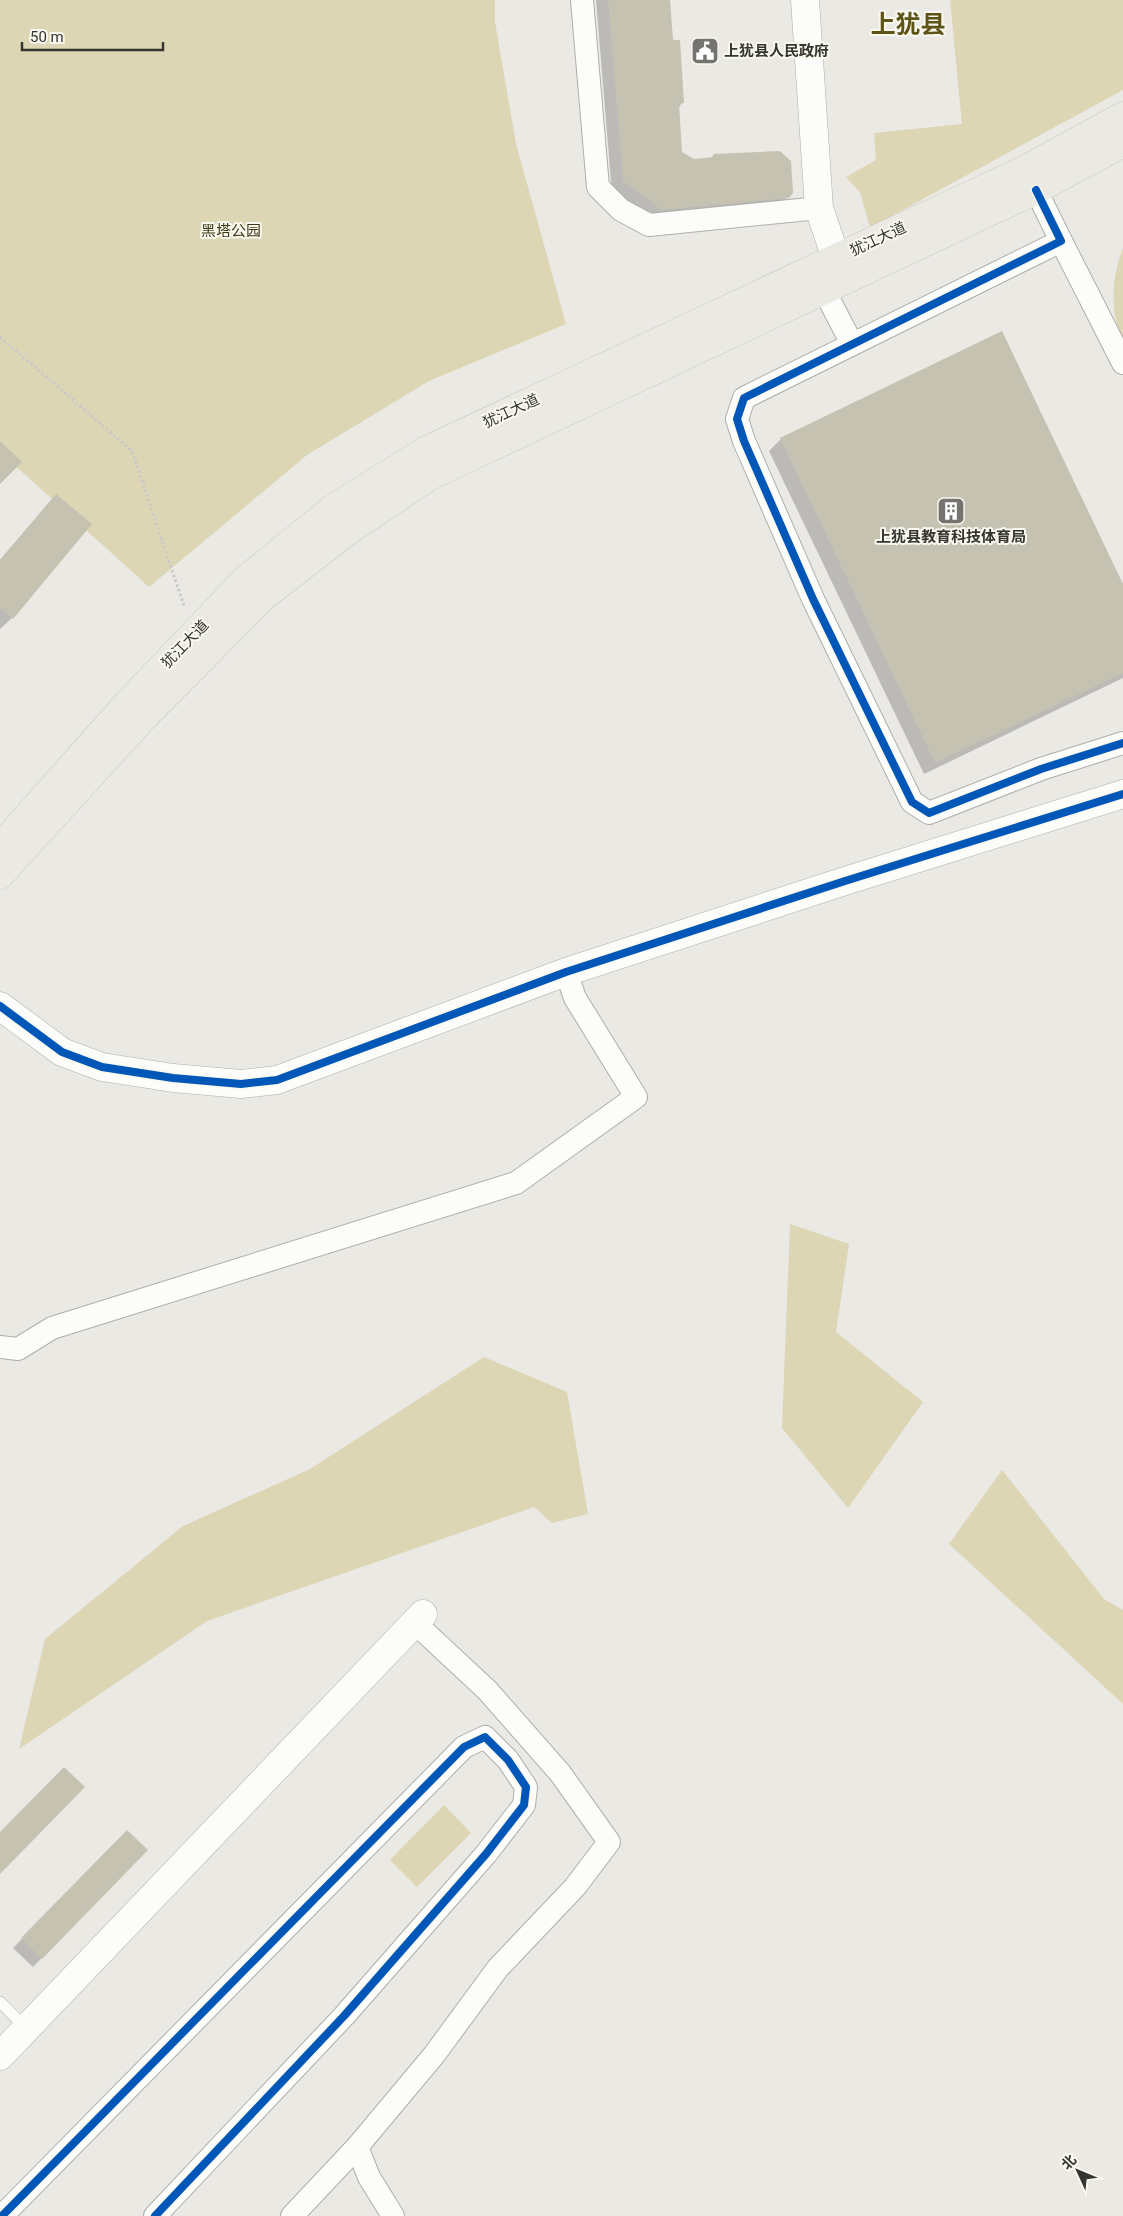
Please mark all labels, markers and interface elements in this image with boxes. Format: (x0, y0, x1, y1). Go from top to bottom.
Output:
district label: 上犹县 (870, 10, 946, 39)
scale bar (22, 20, 164, 52)
text: 50 m (30, 28, 64, 46)
public building icon: 上犹县人民政府 (690, 36, 720, 66)
place label: 上犹县人民政府 (724, 42, 829, 60)
street label: 犹江大道 (847, 218, 909, 260)
park label: 黑塔公园 (201, 222, 261, 240)
street label: 犹江大道 (480, 390, 542, 432)
building icon: 上犹县教育科技体育局 (936, 496, 966, 526)
place label: 上犹县教育科技体育局 (876, 528, 1026, 546)
street label: 犹江大道 (158, 616, 212, 672)
north arrow (1053, 2146, 1103, 2196)
text: 北 (1058, 2151, 1079, 2173)

